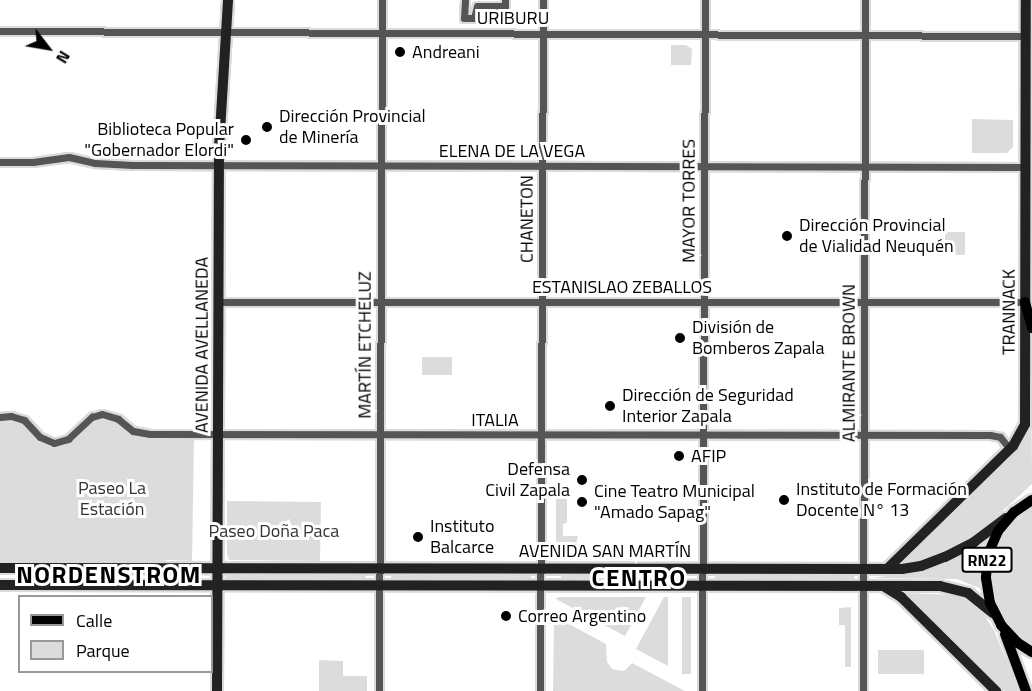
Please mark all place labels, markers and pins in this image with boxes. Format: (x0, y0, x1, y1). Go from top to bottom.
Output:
place label: Andreani (412, 41, 480, 63)
marker: Andreani (393, 45, 407, 59)
place label: Dirección Provincial de Minería (279, 106, 426, 148)
place label: Biblioteca Popular "Gobernador Elordi" (84, 119, 234, 162)
marker: Dirección Provincial de Minería (260, 120, 274, 134)
marker: Biblioteca Popular "Gobernador Elordi" (239, 133, 253, 147)
place label: Dirección Provincial de Vialidad Neuquén (799, 215, 954, 258)
marker: Dirección Provincial de Vialidad Neuquén (780, 229, 794, 243)
place label: División de Bomberos Zapala (692, 317, 824, 360)
marker: División de Bomberos Zapala (673, 331, 687, 345)
place label: Dirección de Seguridad Interior Zapala (622, 385, 794, 428)
marker: Dirección de Seguridad Interior Zapala (603, 399, 617, 413)
place label: AFIP (691, 445, 726, 467)
marker: AFIP (672, 449, 686, 463)
place label: Defensa Civil Zapala (485, 459, 570, 502)
marker: Defensa Civil Zapala (575, 473, 589, 487)
place label: Instituto de Formación Docente N° 13 (796, 479, 967, 522)
place label: Cine Teatro Municipal "Amado Sapag" (594, 481, 755, 524)
marker: Instituto de Formación Docente N° 13 (777, 493, 791, 507)
marker: Cine Teatro Municipal "Amado Sapag" (575, 495, 589, 509)
place label: Instituto Balcarce (430, 516, 494, 558)
marker: Instituto Balcarce (411, 530, 425, 544)
place label: Correo Argentino (518, 605, 646, 627)
marker: Correo Argentino (499, 609, 513, 623)

